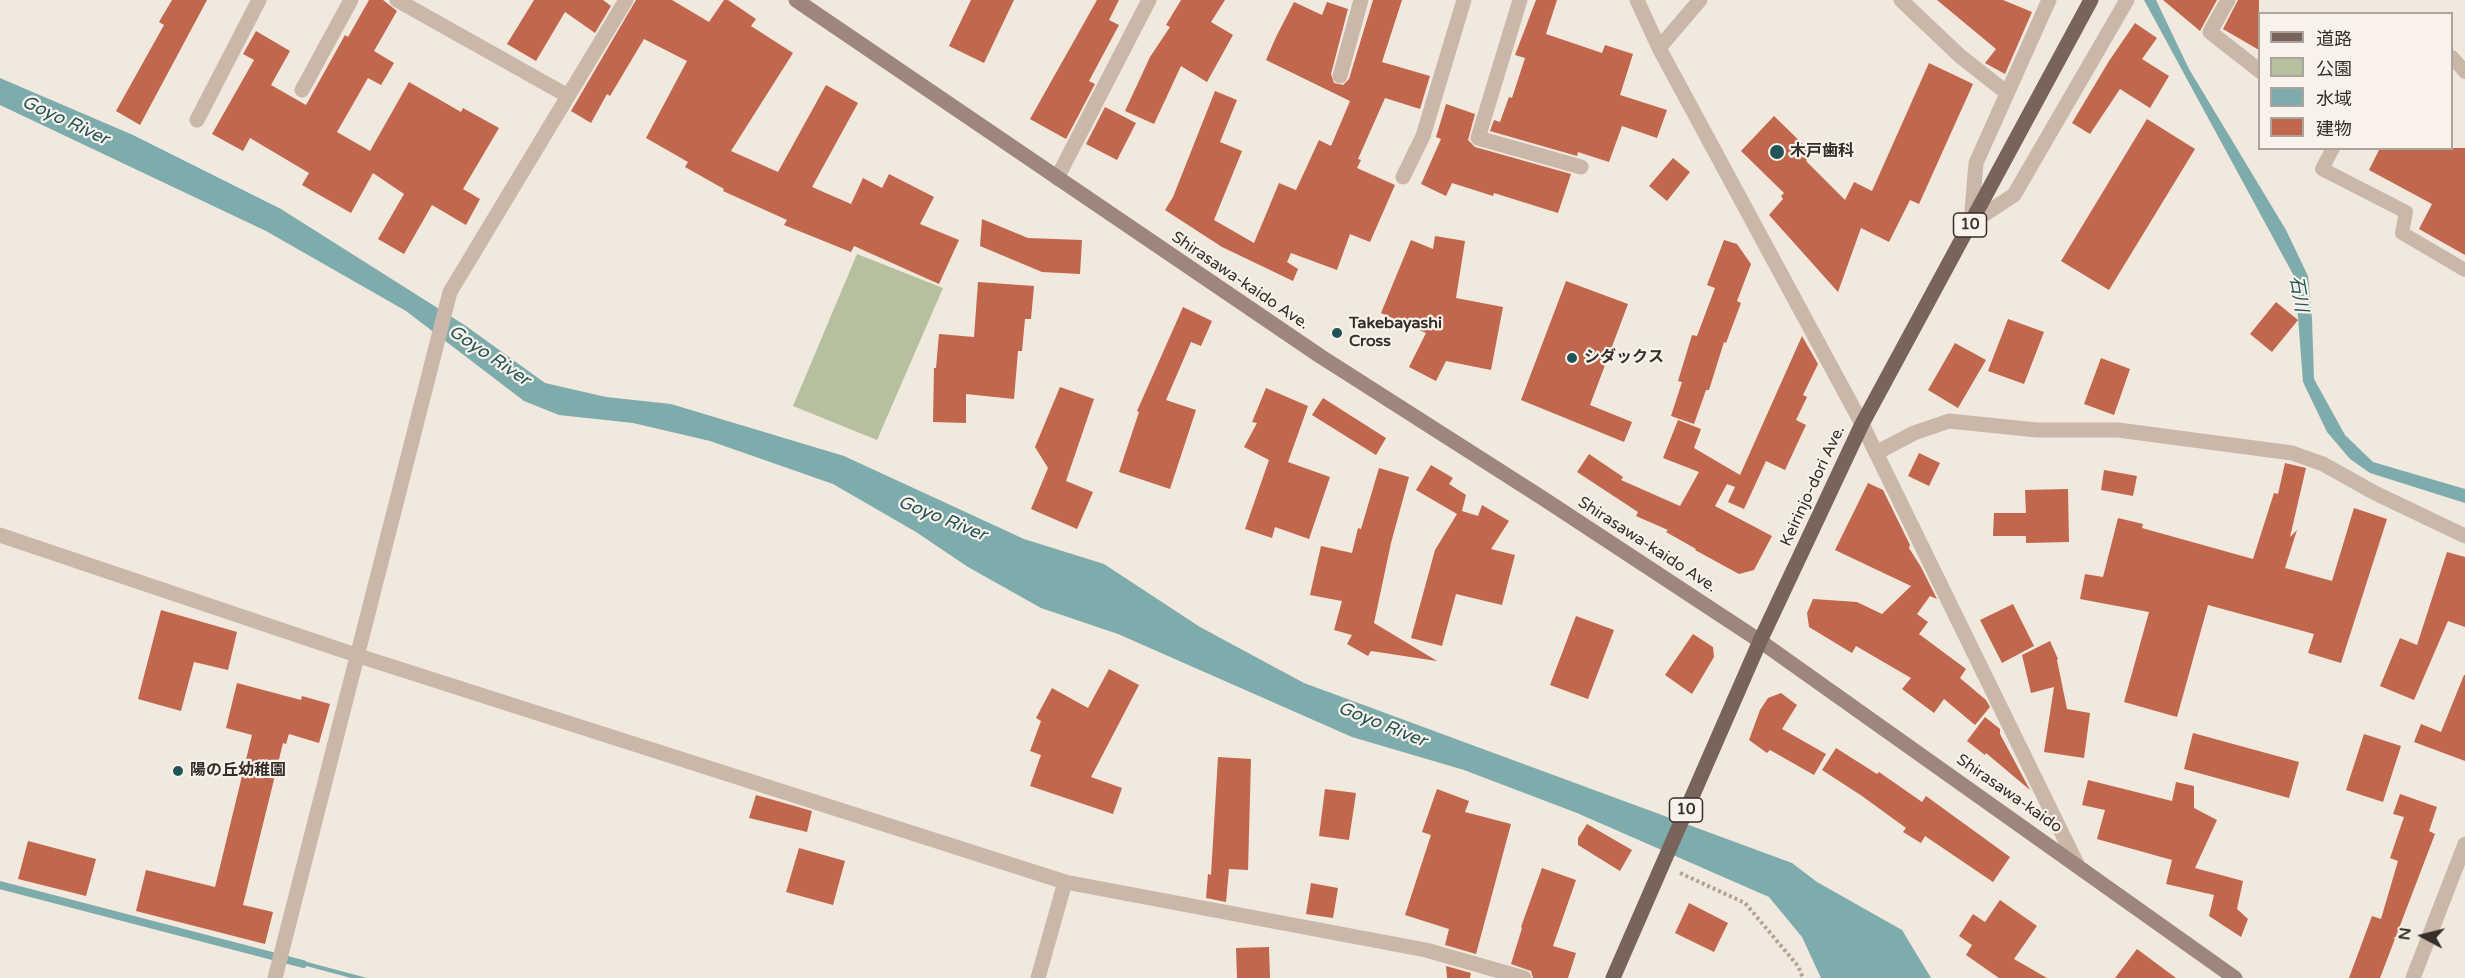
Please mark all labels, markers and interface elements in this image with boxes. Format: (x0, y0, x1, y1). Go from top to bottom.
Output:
legend (2258, 12, 2453, 150)
text: 道路 (2316, 28, 2352, 50)
text: 公園 (2316, 58, 2352, 80)
text: 水域 (2316, 88, 2352, 110)
water label: Goyo River (18, 91, 112, 151)
text: 建物 (2316, 118, 2352, 140)
place label: 木戸歯科 (1790, 142, 1854, 162)
marker: 木戸歯科 (1768, 143, 1786, 161)
road number: 10 (1954, 213, 1986, 237)
street label: Shirasawa-kaido Ave. (1168, 228, 1312, 334)
water label: 石川 (2284, 274, 2312, 314)
place label: Takebayashi Cross (1349, 314, 1442, 352)
water label: Goyo River (444, 321, 534, 391)
marker: Takebayashi Cross (1330, 326, 1344, 340)
place label: シダックス (1584, 348, 1664, 368)
marker: シダックス (1565, 351, 1579, 365)
street label: Keirinjo-dori Ave. (1777, 423, 1849, 549)
water label: Goyo River (895, 491, 989, 547)
street label: Shirasawa-kaido Ave. (1574, 493, 1720, 597)
water label: Goyo River (1335, 697, 1429, 753)
street label: Shirasawa-kaido (1952, 750, 2066, 838)
place label: 陽の丘幼稚園 (190, 761, 286, 781)
marker: 陽の丘幼稚園 (171, 764, 185, 778)
road number: 10 (1670, 798, 1702, 822)
north arrow (2393, 906, 2453, 966)
text: N (2394, 926, 2416, 941)

